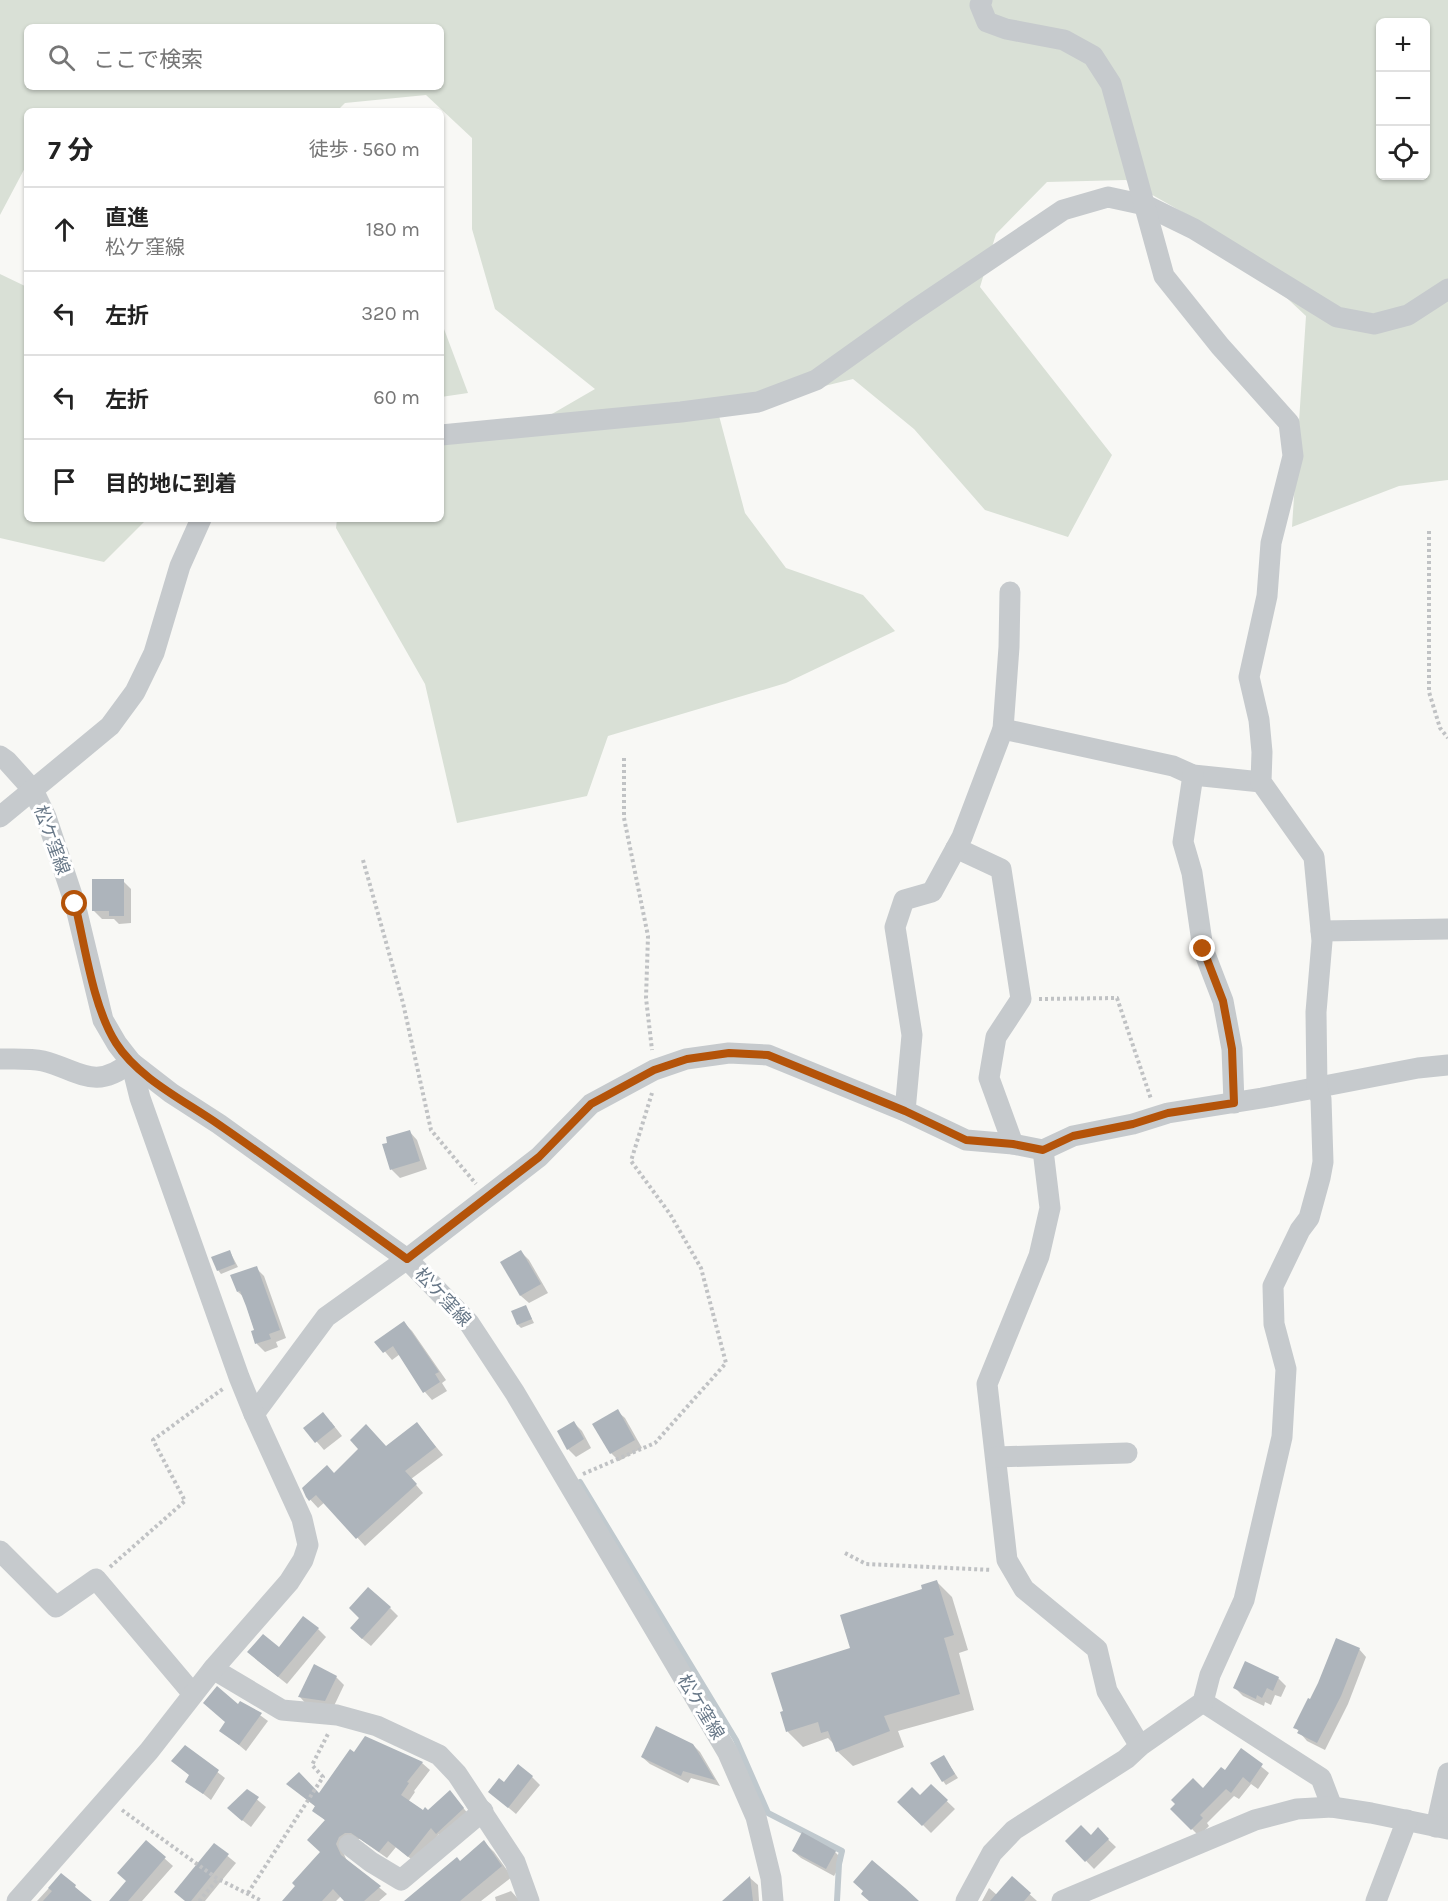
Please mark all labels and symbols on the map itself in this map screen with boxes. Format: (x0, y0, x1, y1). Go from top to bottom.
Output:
street label: 松ケ窪線 (29, 802, 75, 878)
route start (61, 890, 87, 916)
route end (1189, 935, 1215, 961)
street label: 松ケ窪線 (410, 1263, 476, 1331)
street label: 松ケ窪線 (673, 1670, 729, 1744)

